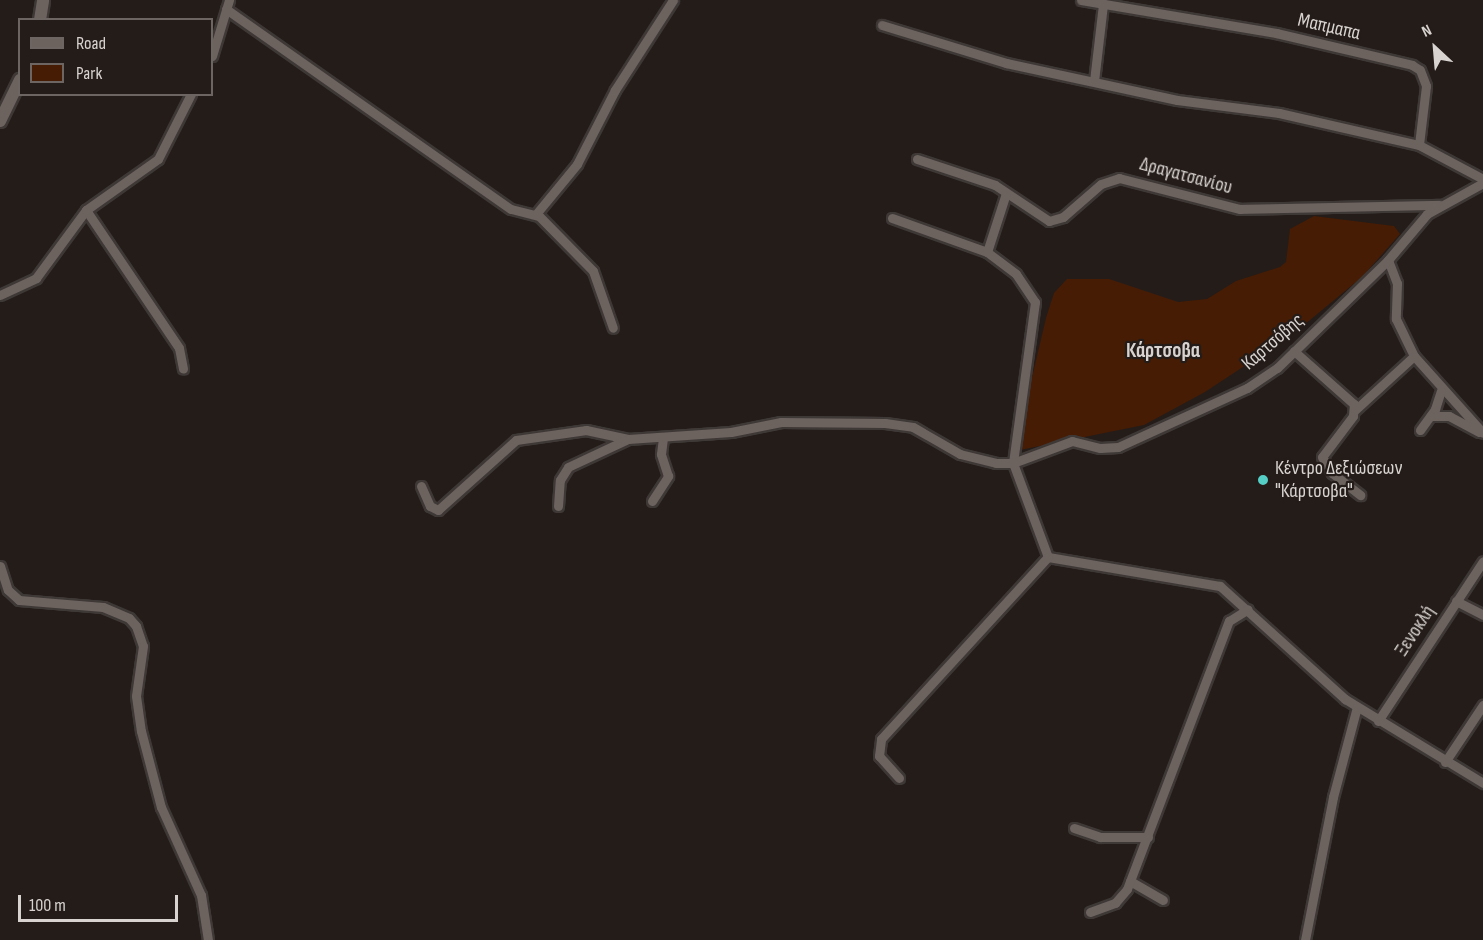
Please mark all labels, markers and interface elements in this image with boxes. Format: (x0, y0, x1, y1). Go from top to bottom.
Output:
street label: Μαπμαπα (1295, 8, 1363, 46)
legend (18, 18, 213, 96)
north arrow (1405, 18, 1465, 78)
text: N (1419, 21, 1435, 42)
text: Road (76, 33, 106, 54)
text: Park (76, 63, 102, 84)
street label: Δραγατσανίου (1137, 152, 1235, 200)
street label: Καρτσόβης (1237, 309, 1309, 375)
district label: Κάρτσοβα (1126, 338, 1200, 364)
place label: Κέντρο Δεξιώσεων "Κάρτσοβα" (1275, 456, 1402, 503)
marker: Κέντρο Δεξιώσεων "Κάρτσοβα" (1256, 473, 1270, 487)
street label: Ξενοκλή (1390, 601, 1440, 661)
scale bar (21, 883, 182, 921)
text: 100 m (29, 895, 66, 916)

